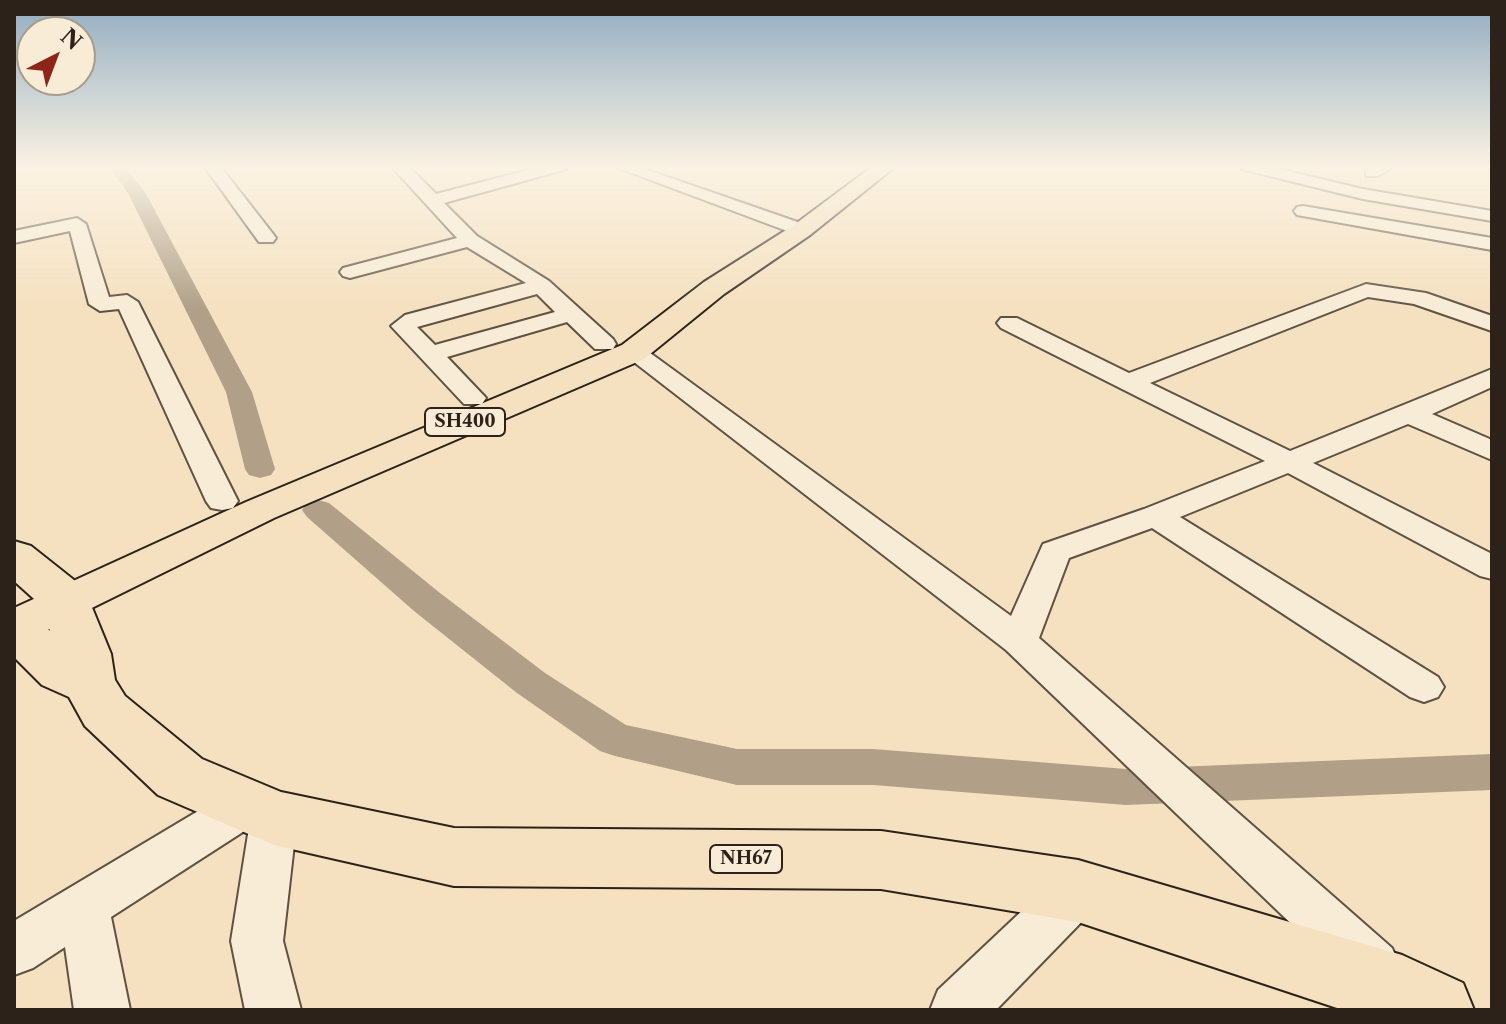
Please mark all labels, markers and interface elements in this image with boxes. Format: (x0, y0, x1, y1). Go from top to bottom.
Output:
north arrow (16, 16, 96, 96)
text: N (55, 23, 87, 56)
road number: SH400 (425, 408, 505, 436)
road number: NH67 (710, 845, 782, 873)

